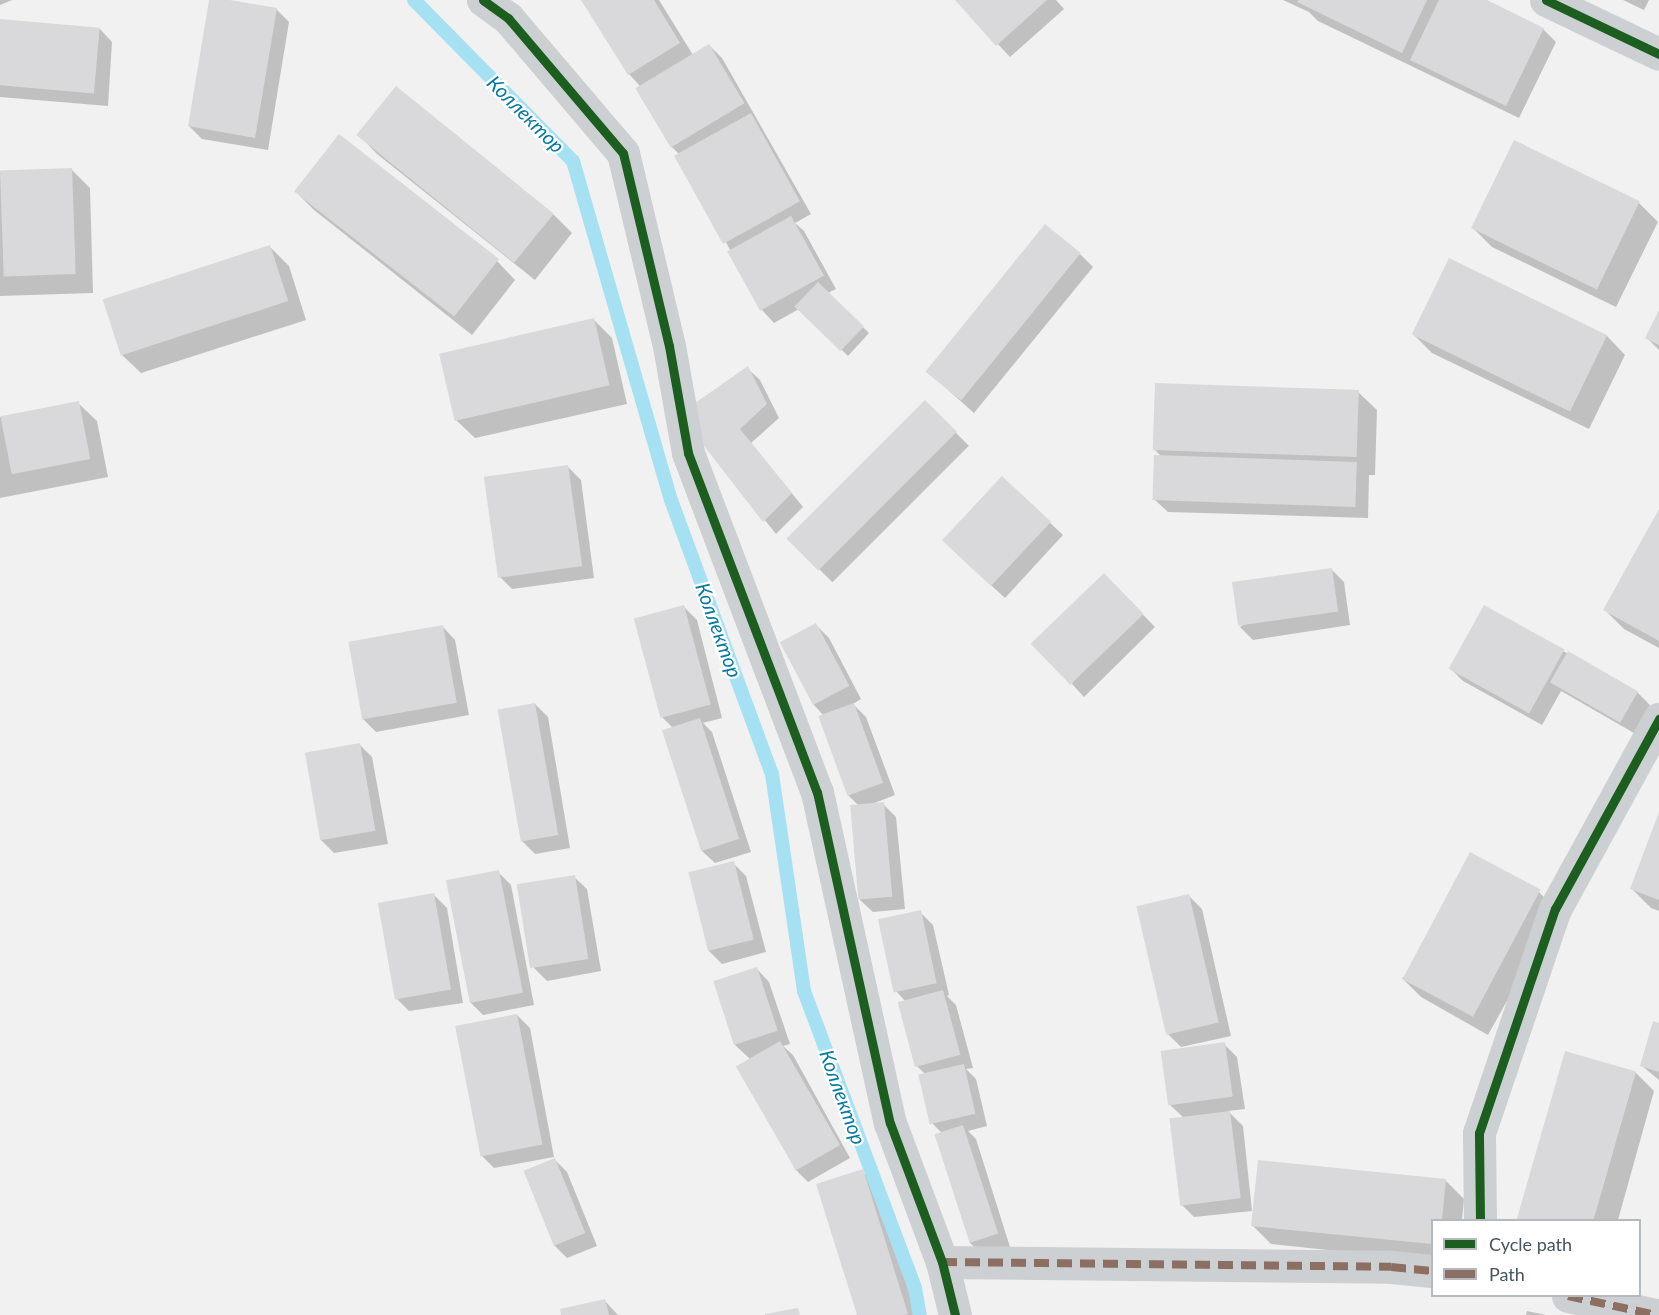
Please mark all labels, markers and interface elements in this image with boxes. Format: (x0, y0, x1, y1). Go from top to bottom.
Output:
water label: Коллектор (482, 70, 570, 158)
water label: Коллектор (691, 579, 747, 681)
water label: Коллектор (815, 1046, 871, 1148)
legend (1431, 1219, 1641, 1297)
text: Cycle path (1489, 1233, 1572, 1255)
text: Path (1489, 1263, 1525, 1285)

